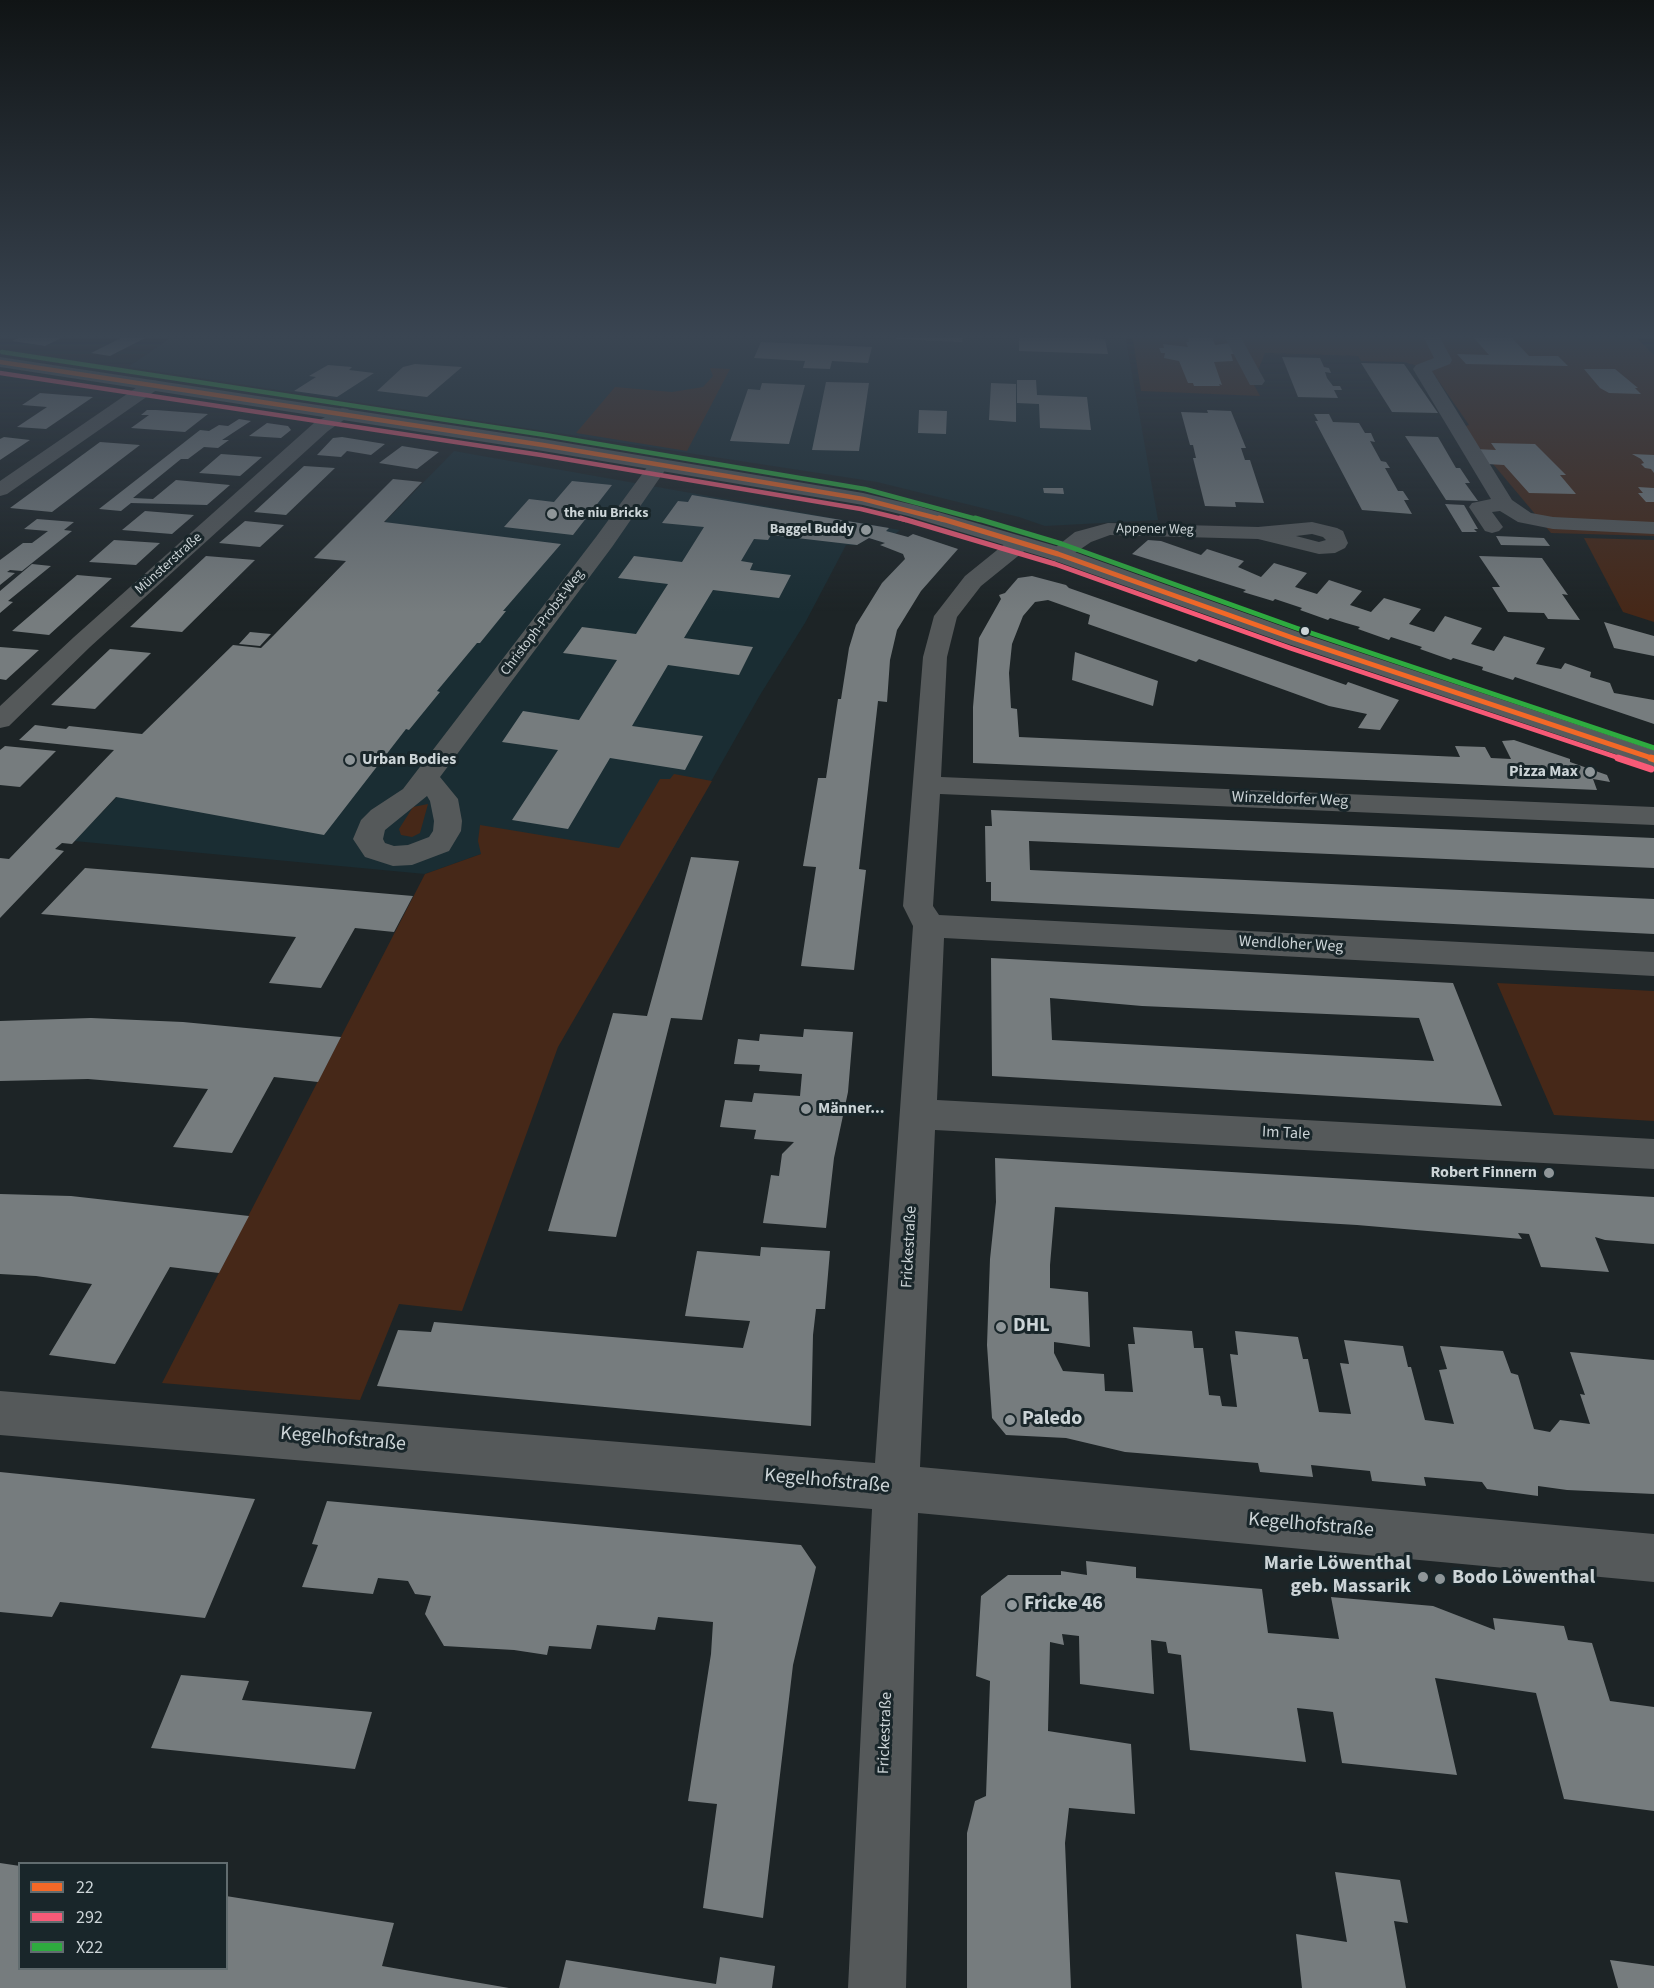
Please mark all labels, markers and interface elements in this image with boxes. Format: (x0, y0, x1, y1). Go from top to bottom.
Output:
place label: the niu Bricks (564, 506, 648, 522)
marker: the niu Bricks (545, 507, 559, 521)
street label: Appener Weg (1116, 521, 1194, 539)
place label: Baggel Buddy (770, 522, 854, 538)
marker: Baggel Buddy (859, 523, 873, 537)
street label: Münsterstraße (132, 530, 206, 598)
street label: Christoph-Probst-Weg (498, 567, 588, 679)
unlabelled marker (1299, 625, 1311, 637)
place label: Urban Bodies (362, 750, 456, 770)
marker: Urban Bodies (343, 753, 357, 767)
place label: Pizza Max (1509, 762, 1578, 782)
marker: Pizza Max (1583, 765, 1597, 779)
street label: Winzeldorfer Weg (1231, 788, 1349, 812)
street label: Wendloher Weg (1238, 933, 1344, 957)
place label: Männer... (818, 1099, 885, 1119)
marker: Männer... (799, 1102, 813, 1116)
street label: Im Tale (1261, 1123, 1311, 1145)
place label: Robert Finnern (1430, 1163, 1537, 1183)
marker: Robert Finnern (1542, 1166, 1556, 1180)
street label: Frickestraße (898, 1205, 922, 1289)
place label: DHL (1013, 1315, 1050, 1339)
marker: DHL (994, 1320, 1008, 1334)
place label: Paledo (1022, 1408, 1082, 1432)
marker: Paledo (1003, 1413, 1017, 1427)
street label: Kegelhofstraße (279, 1423, 407, 1457)
street label: Kegelhofstraße (763, 1465, 891, 1499)
street label: Kegelhofstraße (1247, 1509, 1375, 1543)
place label: Marie Löwenthal geb. Massarik (1264, 1553, 1411, 1600)
place label: Bodo Löwenthal (1452, 1567, 1595, 1591)
marker: Marie Löwenthal geb. Massarik (1416, 1570, 1430, 1584)
marker: Bodo Löwenthal (1433, 1572, 1447, 1586)
place label: Fricke 46 (1024, 1593, 1103, 1617)
marker: Fricke 46 (1005, 1598, 1019, 1612)
street label: Frickestraße (875, 1692, 897, 1774)
legend (18, 1862, 228, 1970)
text: 22 (76, 1875, 94, 1900)
text: 292 (76, 1905, 103, 1930)
text: X22 (76, 1935, 103, 1960)

